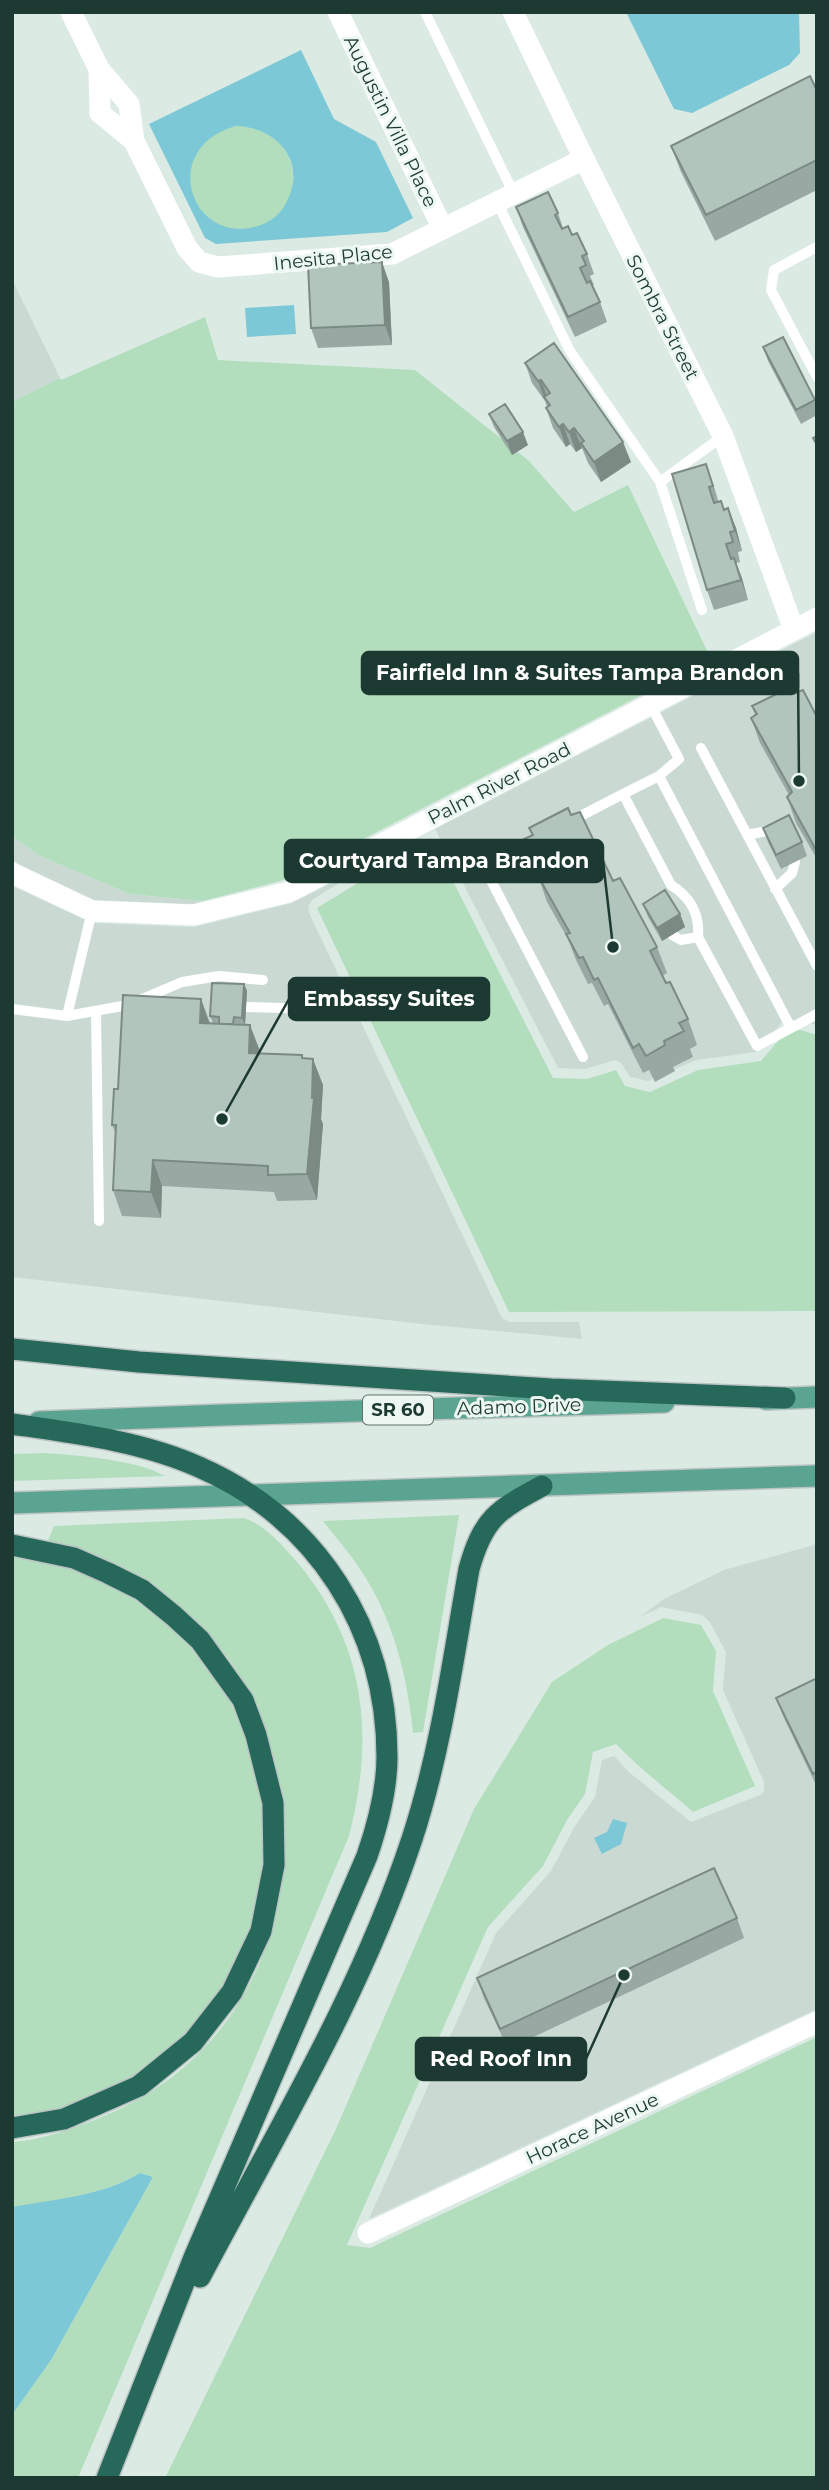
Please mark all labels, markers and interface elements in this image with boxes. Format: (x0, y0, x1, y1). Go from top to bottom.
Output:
street label: Augustin Villa Place (339, 32, 442, 211)
street label: Inesita Place (272, 240, 394, 275)
street label: Sombra Street (621, 251, 704, 384)
callout: Fairfield Inn & Suites Tampa Brandon (362, 652, 798, 694)
text: Fairfield Inn & Suites Tampa Brandon (376, 660, 784, 685)
street label: Palm River Road (424, 737, 575, 829)
callout: Courtyard Tampa Brandon (285, 840, 603, 882)
text: Courtyard Tampa Brandon (299, 848, 589, 873)
callout: Embassy Suites (289, 978, 489, 1020)
text: Embassy Suites (303, 986, 475, 1011)
street label: Adamo Drive (456, 1393, 582, 1420)
road number: SR 60 (363, 1395, 433, 1424)
callout: Red Roof Inn (416, 2038, 586, 2080)
text: Red Roof Inn (430, 2046, 572, 2071)
street label: Horace Avenue (522, 2088, 662, 2169)

